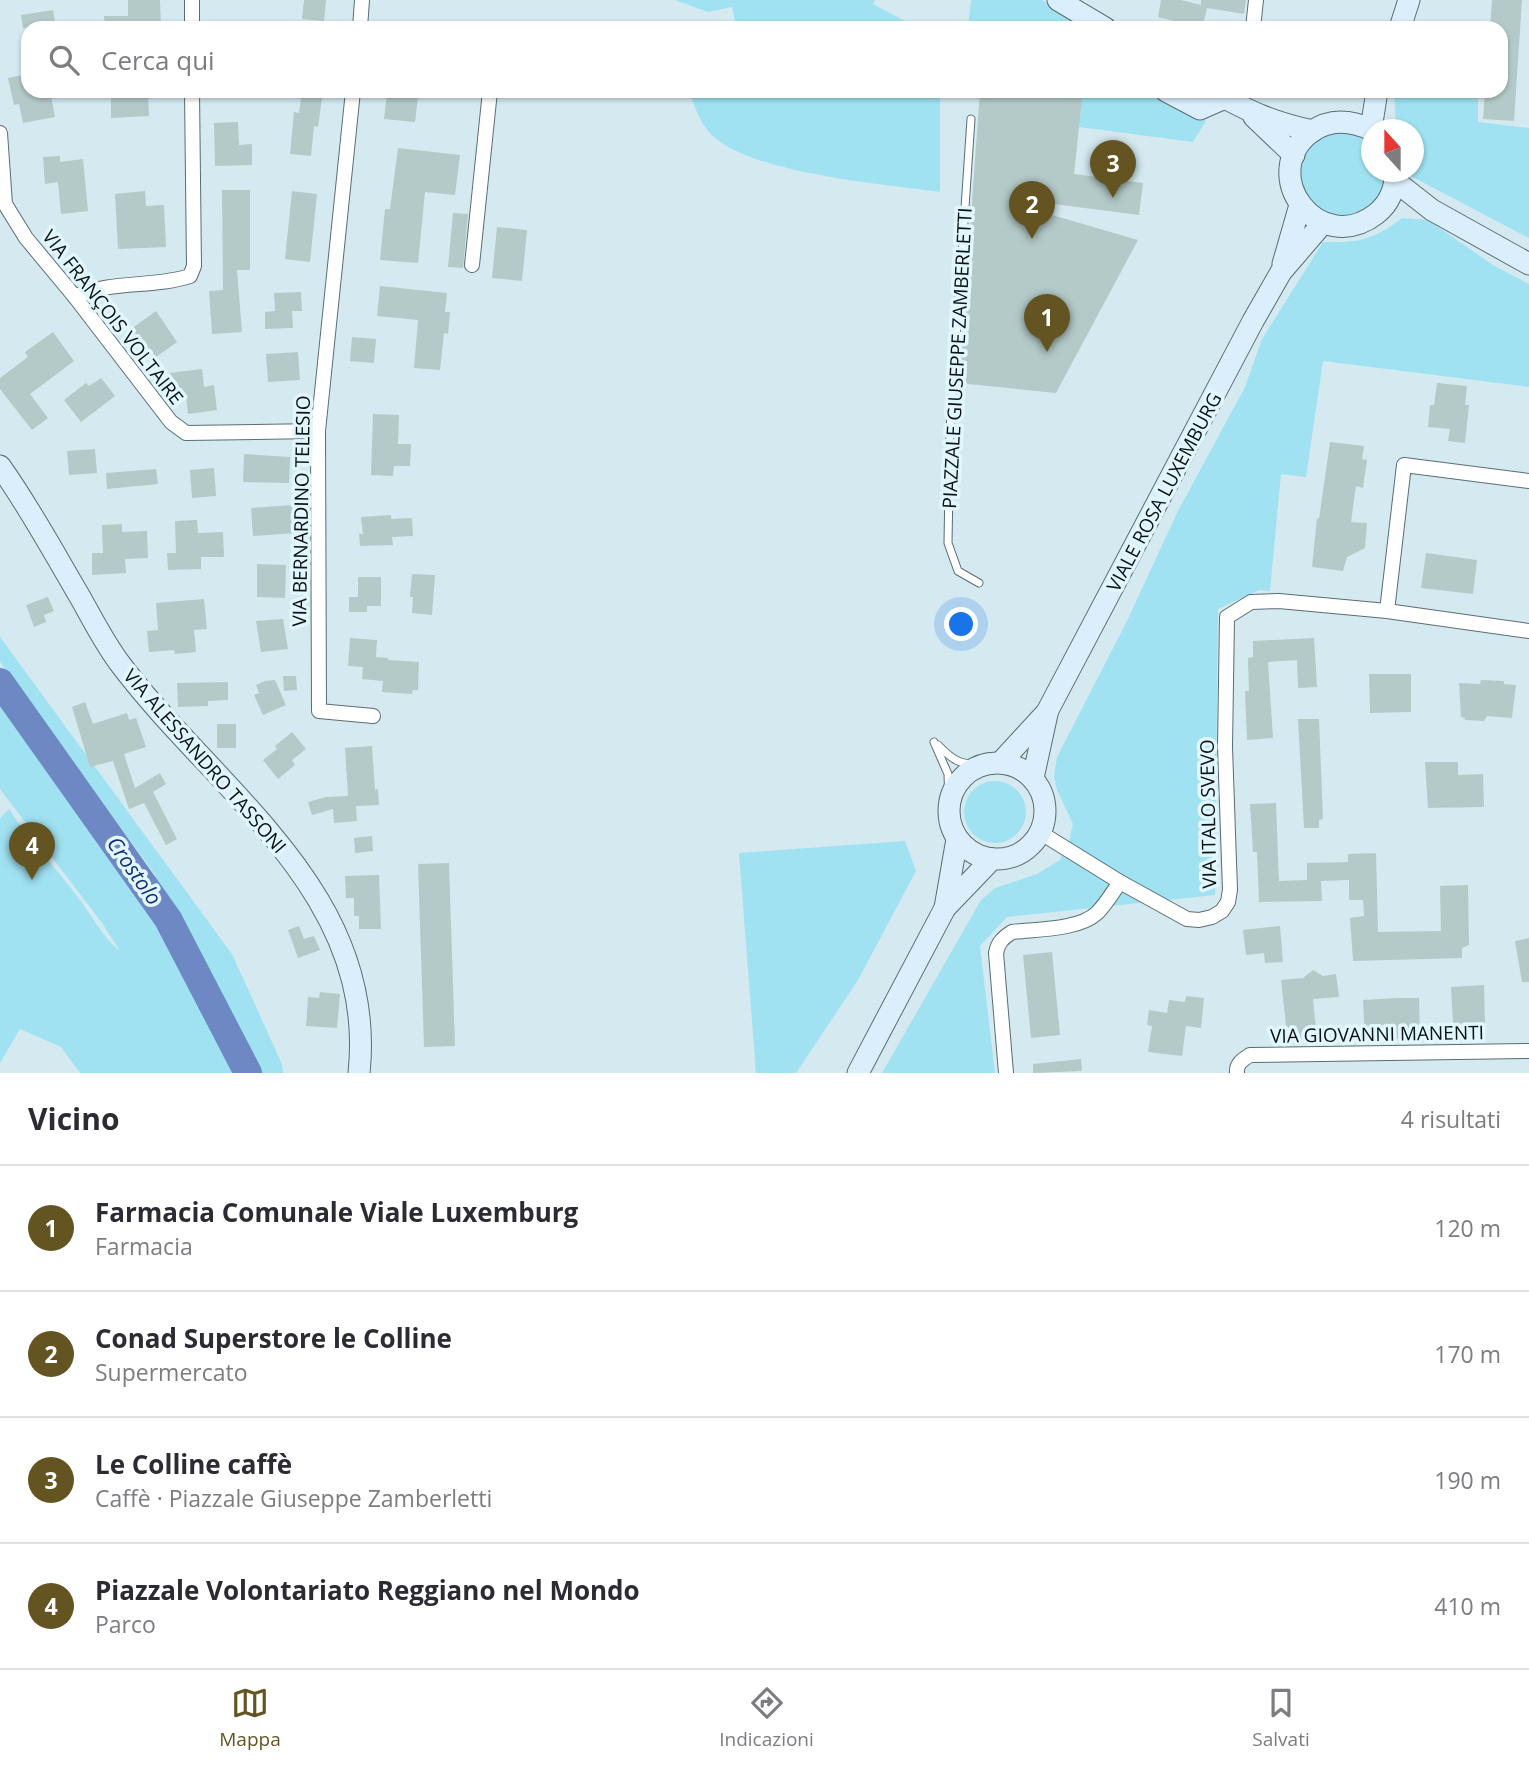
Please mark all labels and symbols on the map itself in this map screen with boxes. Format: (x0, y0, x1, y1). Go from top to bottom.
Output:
north arrow (1361, 119, 1424, 182)
pin: 3 (1090, 140, 1136, 198)
pin: 2 (1009, 181, 1055, 239)
street label: PIAZZALE GIUSEPPE ZAMBERLETTI (936, 207, 978, 509)
street label: VIA FRANÇOIS VOLTAIRE (37, 224, 189, 410)
pin: 1 (1024, 294, 1070, 352)
street label: VIALE ROSA LUXEMBURG (1100, 388, 1228, 596)
street label: VIA BERNARDINO TELESIO (286, 395, 316, 627)
your location (944, 607, 978, 641)
street label: VIA ALESSANDRO TASSONI (118, 663, 292, 859)
street label: VIA ITALO SVEVO (1194, 739, 1222, 889)
pin: 4 (9, 822, 55, 880)
water label: Crostolo (101, 831, 168, 910)
street label: VIA GIOVANNI MANENTI (1270, 1019, 1484, 1049)

